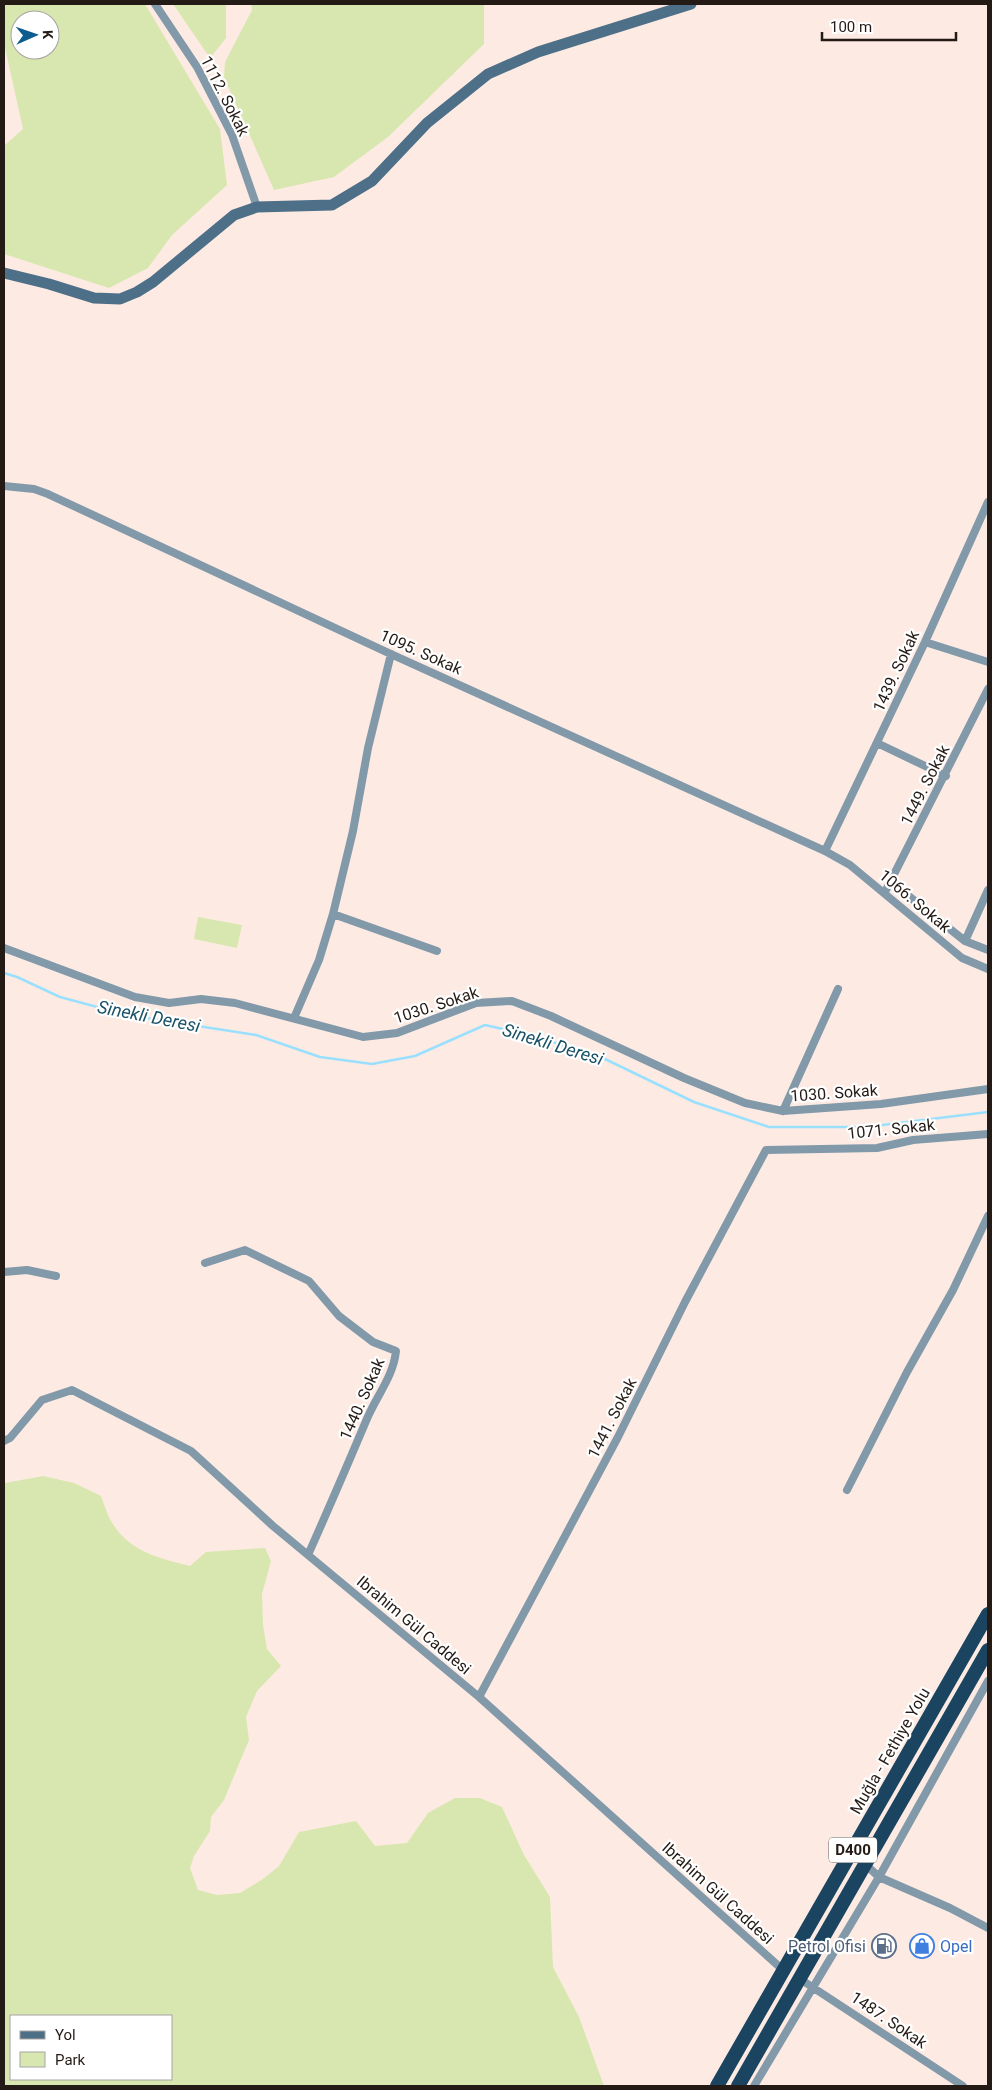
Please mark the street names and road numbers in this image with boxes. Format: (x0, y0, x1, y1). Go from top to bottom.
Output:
street label: 1112. Sokak (197, 53, 254, 140)
street label: 1095. Sokak (377, 625, 466, 679)
street label: 1439. Sokak (869, 626, 924, 715)
street label: 1449. Sokak (897, 741, 954, 828)
street label: 1066. Sokak (875, 866, 955, 937)
street label: 1030. Sokak (391, 982, 481, 1028)
street label: 1030. Sokak (790, 1080, 879, 1106)
street label: 1071. Sokak (846, 1115, 936, 1143)
street label: 1440. Sokak (335, 1354, 389, 1443)
street label: 1441. Sokak (584, 1374, 641, 1461)
street label: Ibrahim Gül Caddesi (353, 1572, 475, 1678)
street label: Muğla - Fethiye Yolu (846, 1684, 934, 1818)
street label: Ibrahim Gül Caddesi (658, 1838, 778, 1948)
road number: D400 (829, 1838, 877, 1862)
street label: 1487. Sokak (847, 1988, 931, 2053)

